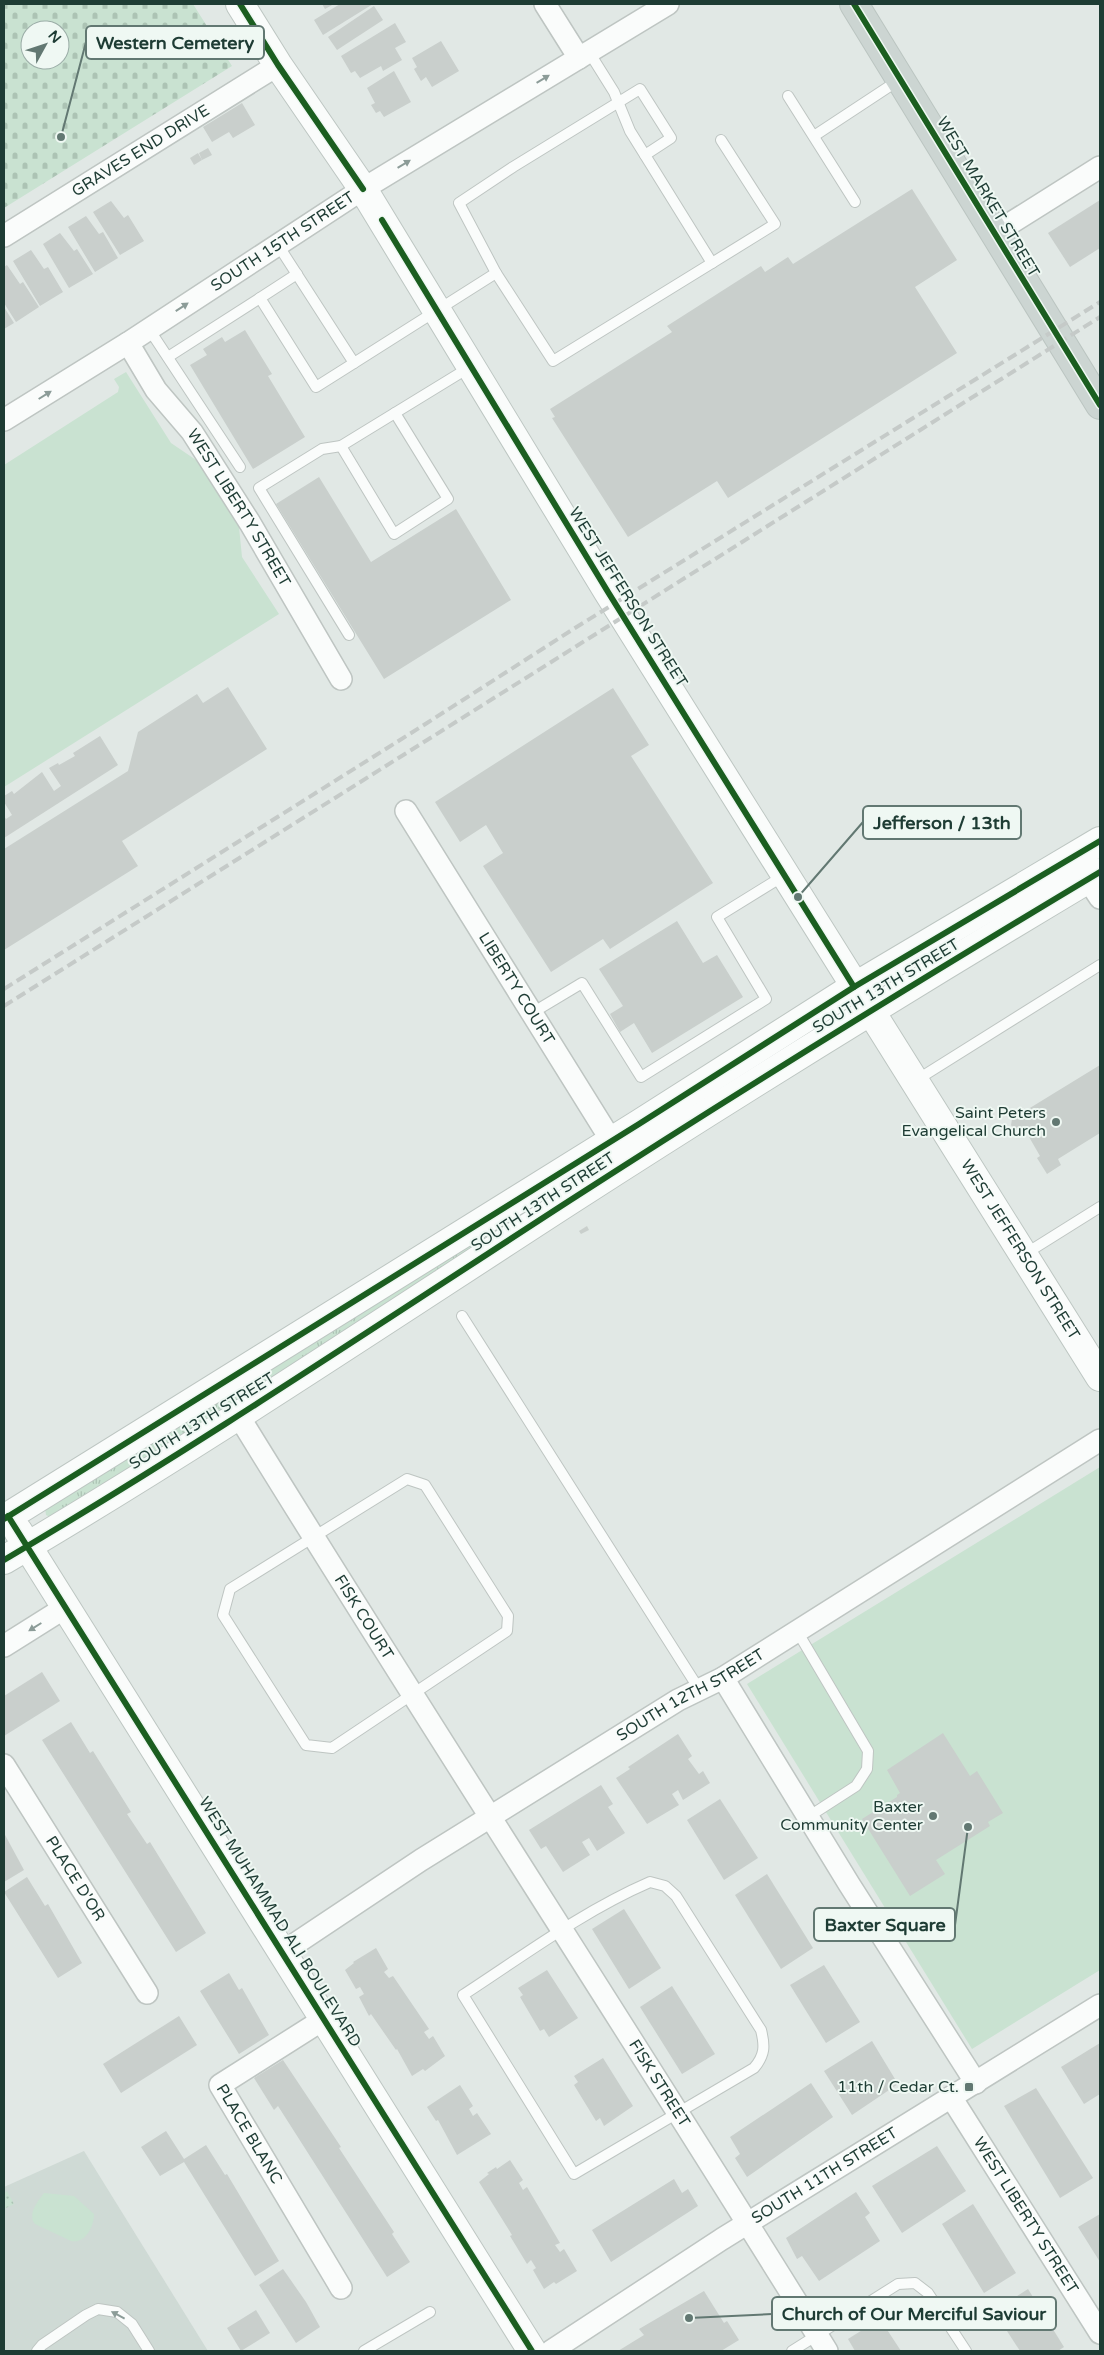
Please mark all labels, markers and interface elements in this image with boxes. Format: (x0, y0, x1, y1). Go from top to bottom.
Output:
north arrow (20, 20, 70, 70)
callout: Western Cemetery (86, 26, 264, 59)
text: N (44, 27, 65, 47)
text: Western Cemetery (96, 32, 254, 54)
one-way arrow (537, 75, 550, 84)
street label: GRAVES END DRIVE (68, 100, 213, 201)
street label: WEST MARKET STREET (932, 113, 1044, 281)
one-way arrow (398, 159, 411, 168)
street label: SOUTH 15TH STREET (207, 187, 359, 296)
one-way arrow (176, 303, 189, 312)
one-way arrow (39, 390, 52, 399)
street label: WEST LIBERTY STREET (183, 425, 295, 590)
street label: WEST JEFFERSON STREET (564, 503, 692, 691)
callout: Jefferson / 13th (863, 806, 1021, 839)
text: Jefferson / 13th (872, 812, 1011, 834)
street label: LIBERTY COURT (474, 929, 559, 1048)
street label: SOUTH 13TH STREET (809, 934, 963, 1038)
place label: Saint Peters Evangelical Church (901, 1103, 1046, 1141)
marker: Saint Peters Evangelical Church (1050, 1116, 1062, 1128)
street label: SOUTH 13TH STREET (467, 1148, 619, 1256)
street label: WEST JEFFERSON STREET (956, 1156, 1084, 1344)
street label: SOUTH 13TH STREET (126, 1368, 279, 1474)
street label: FISK COURT (330, 1571, 398, 1663)
one-way arrow (28, 1622, 42, 1632)
street label: SOUTH 12TH STREET (613, 1644, 768, 1746)
street label: WEST MUHAMMAD ALI BOULEVARD (194, 1793, 366, 2051)
place label: Baxter Community Center (780, 1797, 924, 1835)
marker: Baxter Community Center (927, 1810, 939, 1822)
street label: PLACE D'OR (41, 1832, 109, 1925)
callout: Baxter Square (814, 1908, 955, 1941)
text: Baxter Square (824, 1914, 946, 1936)
street label: FISK STREET (624, 2036, 695, 2131)
place label: 11th / Cedar Ct. (837, 2077, 959, 2097)
street label: PLACE BLANC (212, 2080, 287, 2187)
marker: 11th / Cedar Ct. (963, 2081, 975, 2093)
street label: SOUTH 11TH STREET (748, 2123, 901, 2228)
street label: WEST LIBERTY STREET (969, 2133, 1083, 2298)
callout: Church of Our Merciful Saviour (772, 2297, 1056, 2330)
text: Church of Our Merciful Saviour (782, 2303, 1047, 2325)
one-way arrow (111, 2311, 126, 2319)

